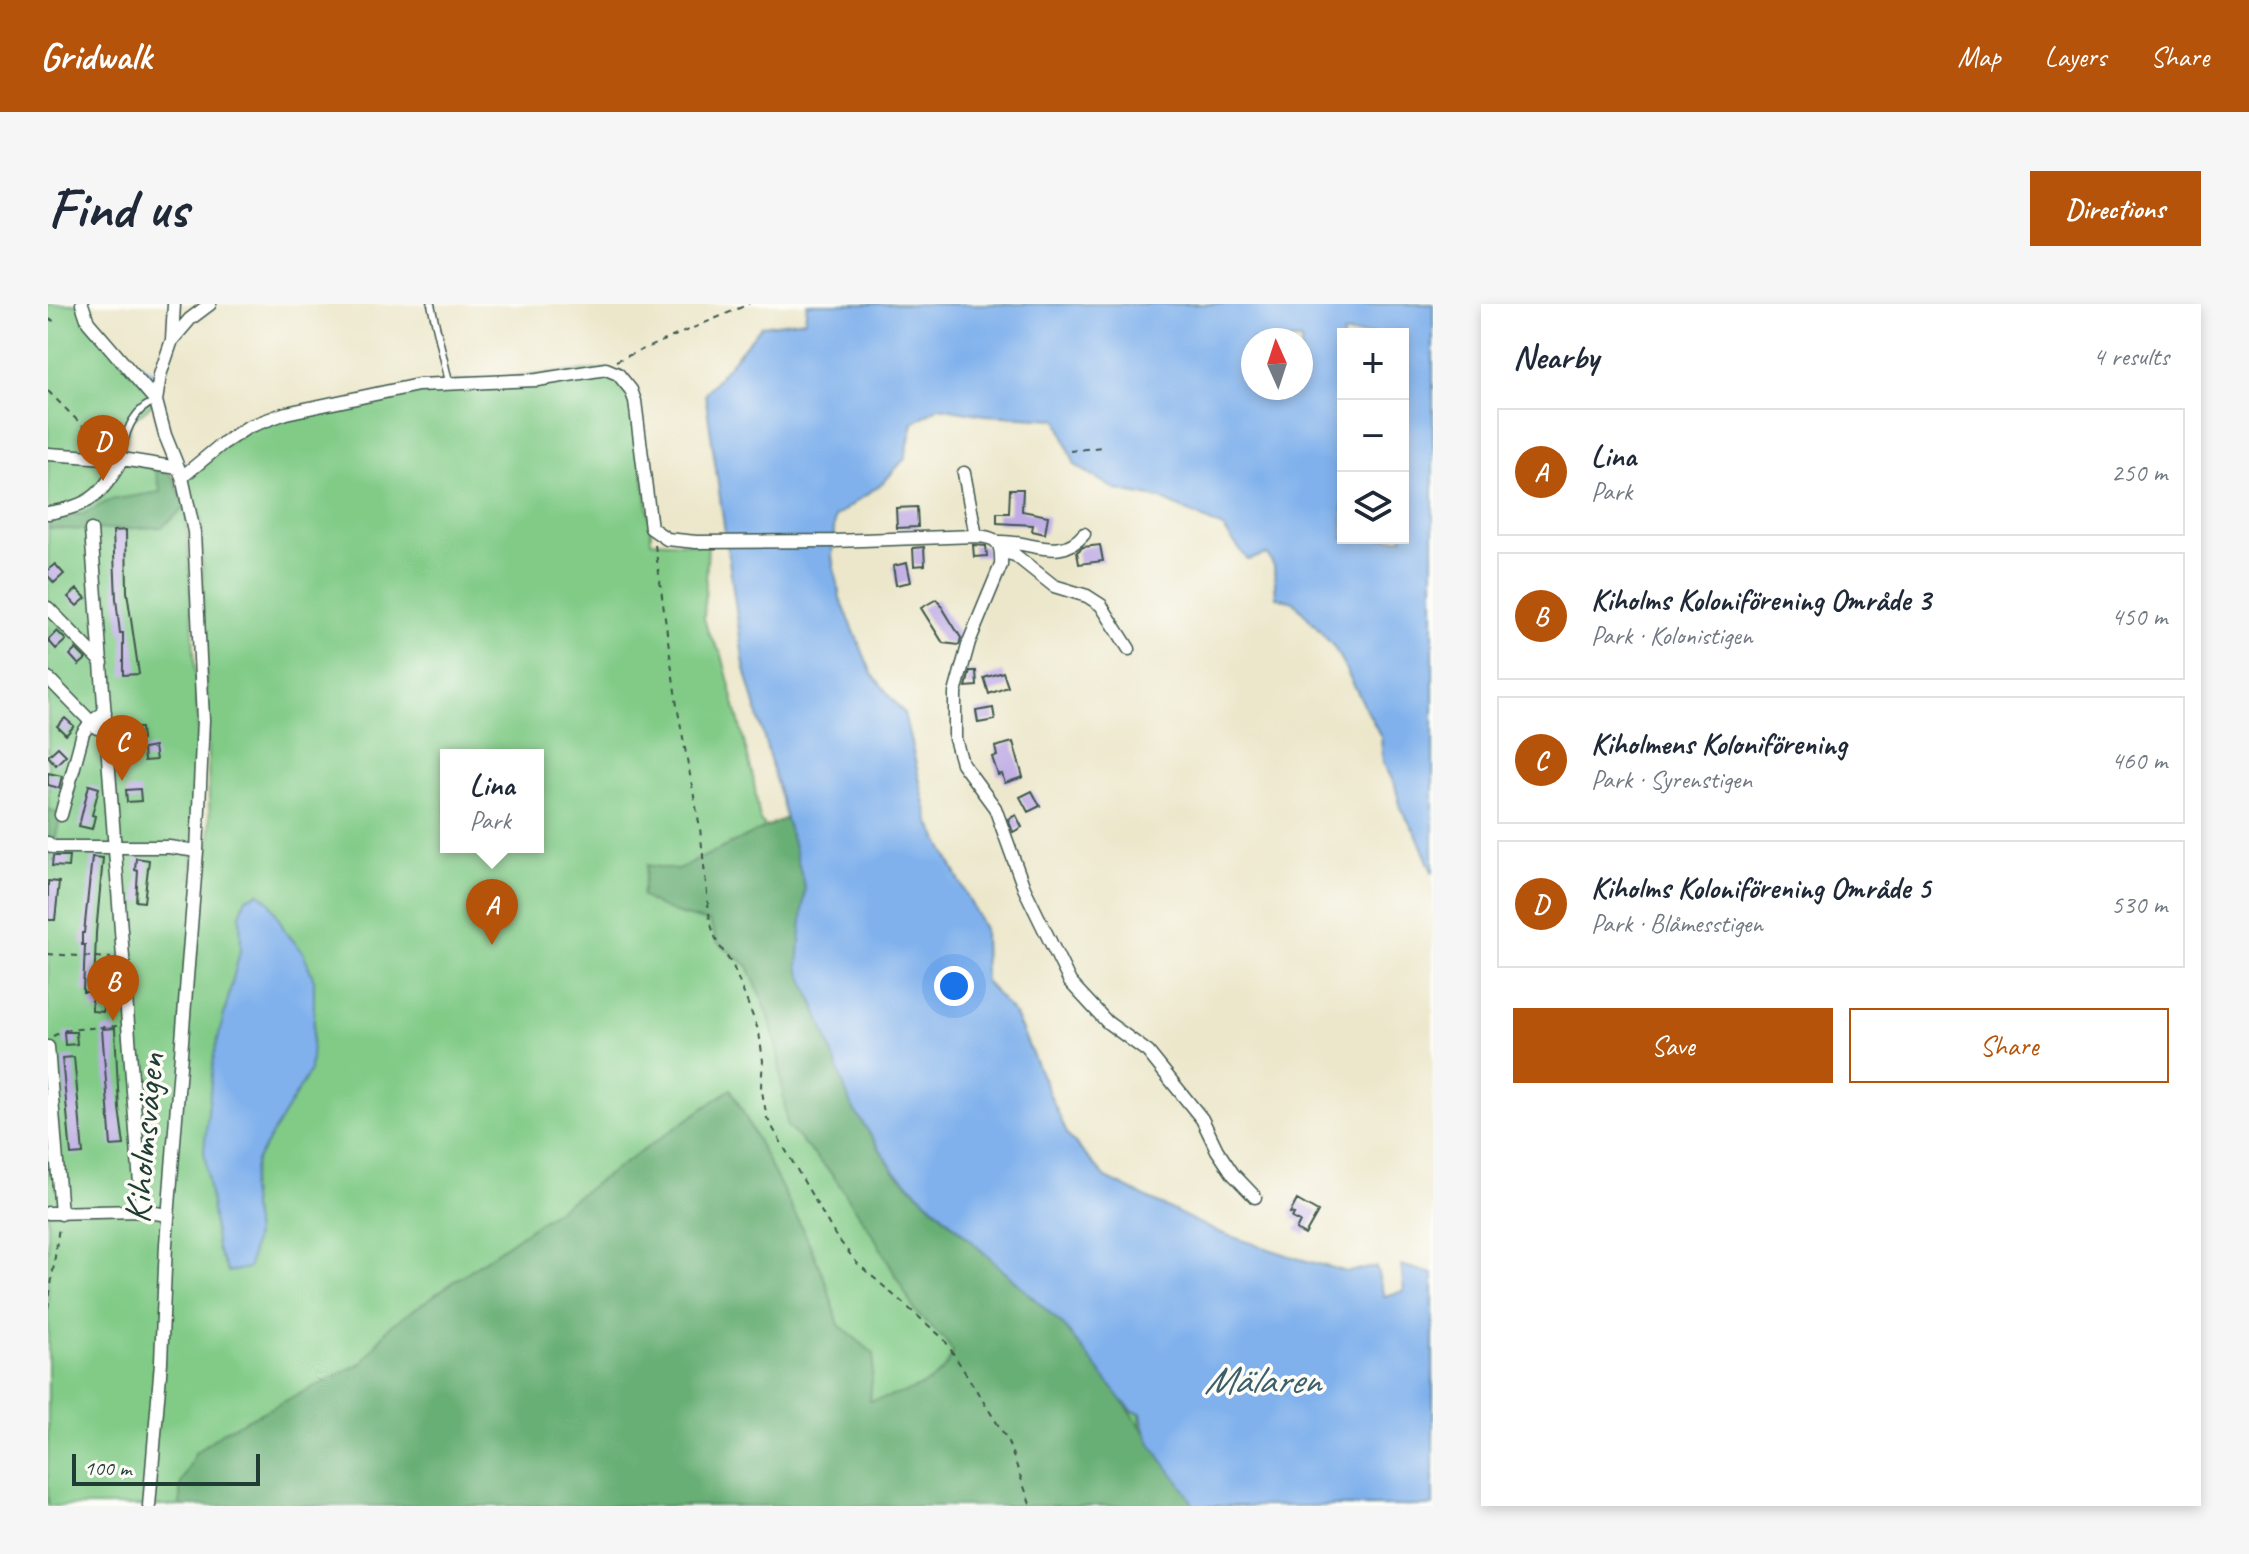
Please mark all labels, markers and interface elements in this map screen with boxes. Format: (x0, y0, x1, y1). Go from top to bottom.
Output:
text: Gridwalk (40, 33, 152, 80)
text: Map (1958, 39, 2001, 74)
text: Layers (2045, 39, 2106, 74)
text: Share (2150, 39, 2209, 74)
button: Directions (2030, 171, 2201, 246)
text: Find us (48, 173, 188, 244)
north arrow (1241, 328, 1313, 400)
map controls (1337, 328, 1409, 544)
button: + (1337, 328, 1409, 400)
text: Nearby (1513, 335, 1599, 378)
text: 4 results (2093, 340, 2169, 373)
button: − (1337, 400, 1409, 472)
pin: D (77, 415, 129, 481)
text: Lina (1591, 437, 1636, 475)
text: A (1534, 456, 1548, 489)
text: 250 m (2111, 456, 2167, 489)
button: layers (1337, 472, 1409, 544)
text: Park (1591, 475, 1632, 508)
text: Kiholms Koloniförening Område 3 (1591, 581, 1931, 619)
text: B (1534, 600, 1548, 633)
text: 450 m (2111, 600, 2167, 633)
text: Park · Kolonistigen (1591, 619, 1753, 652)
pin: C (96, 715, 148, 781)
text: Kiholmens Koloniförening (1591, 725, 1847, 763)
text: C (1535, 744, 1547, 777)
text: 460 m (2111, 744, 2167, 777)
popup (440, 749, 544, 853)
text: Park · Syrenstigen (1591, 763, 1752, 796)
text: Lina (469, 766, 515, 804)
text: Park (469, 804, 511, 837)
text: Kiholms Koloniförening Område 5 (1591, 869, 1930, 907)
pin: A (466, 879, 518, 945)
text: D (1533, 888, 1549, 921)
text: 530 m (2111, 888, 2167, 921)
text: Park · Blåmesstigen (1591, 907, 1763, 940)
pin: B (87, 955, 139, 1021)
your location (934, 966, 974, 1006)
button: Save (1513, 1008, 1833, 1083)
button: Share (1849, 1008, 2169, 1083)
street label: Kiholmsvägen (113, 1050, 175, 1225)
water label: Mälaren (1204, 1355, 1324, 1405)
scale bar (72, 1450, 260, 1486)
text: 100 m (84, 1454, 131, 1482)

